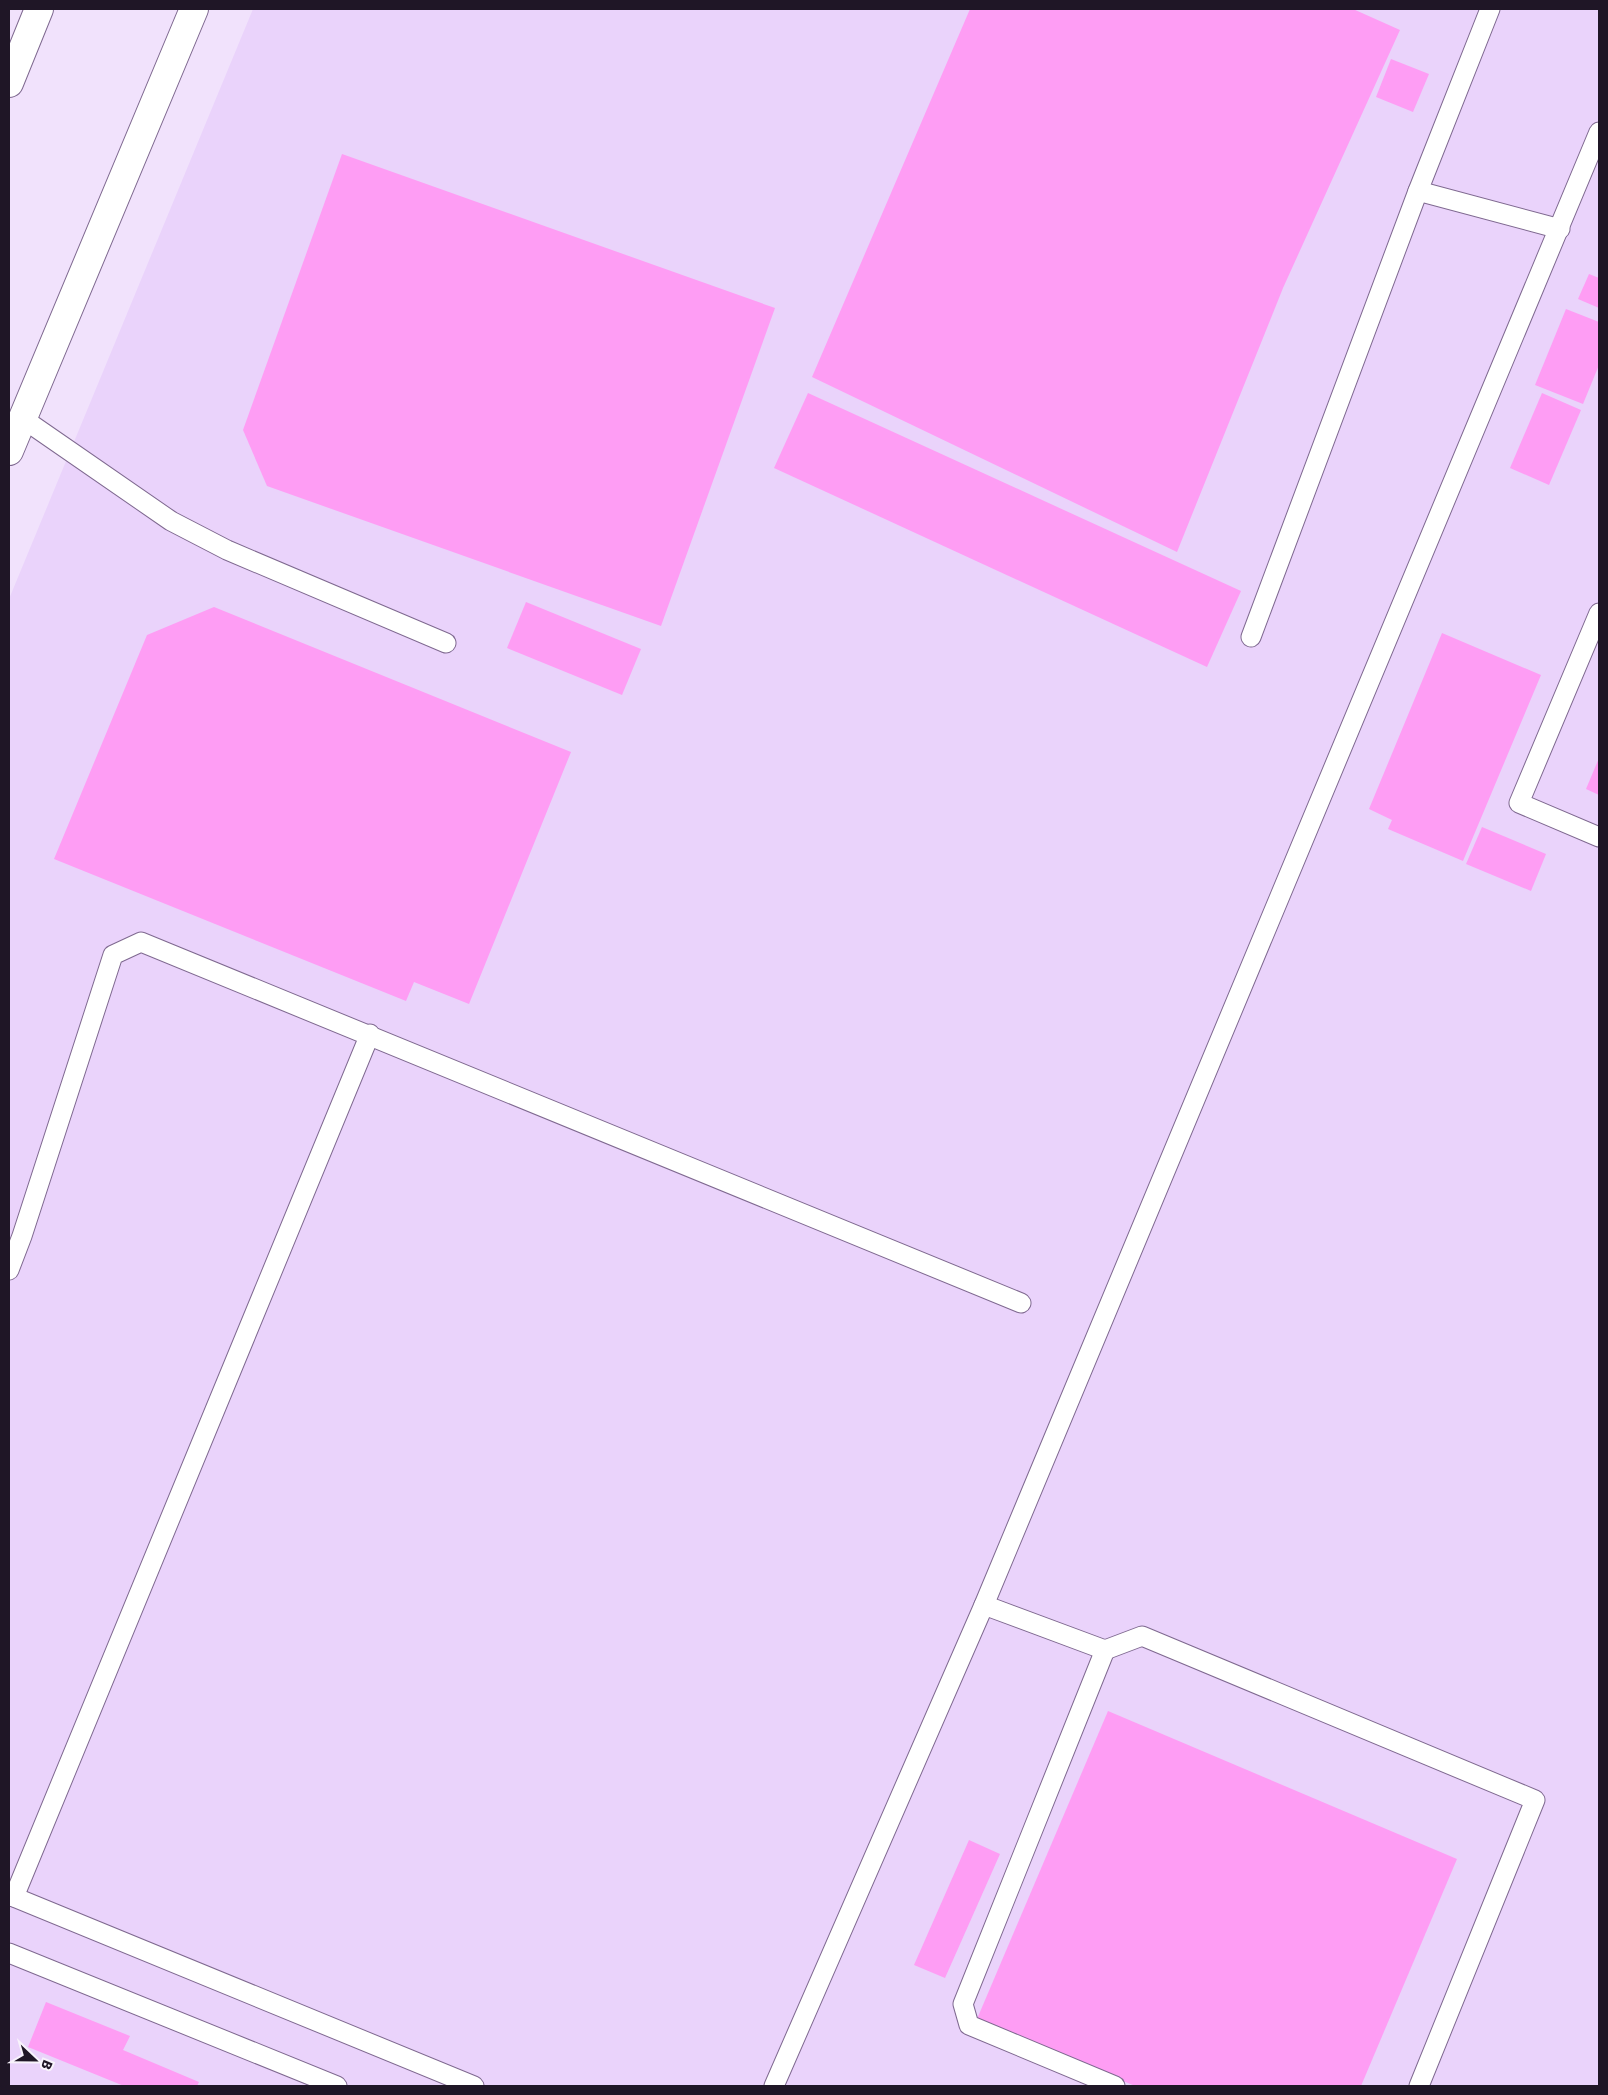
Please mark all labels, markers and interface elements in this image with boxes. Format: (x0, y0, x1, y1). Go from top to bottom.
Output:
north arrow (10, 2035, 60, 2085)
text: B (37, 2057, 56, 2072)

